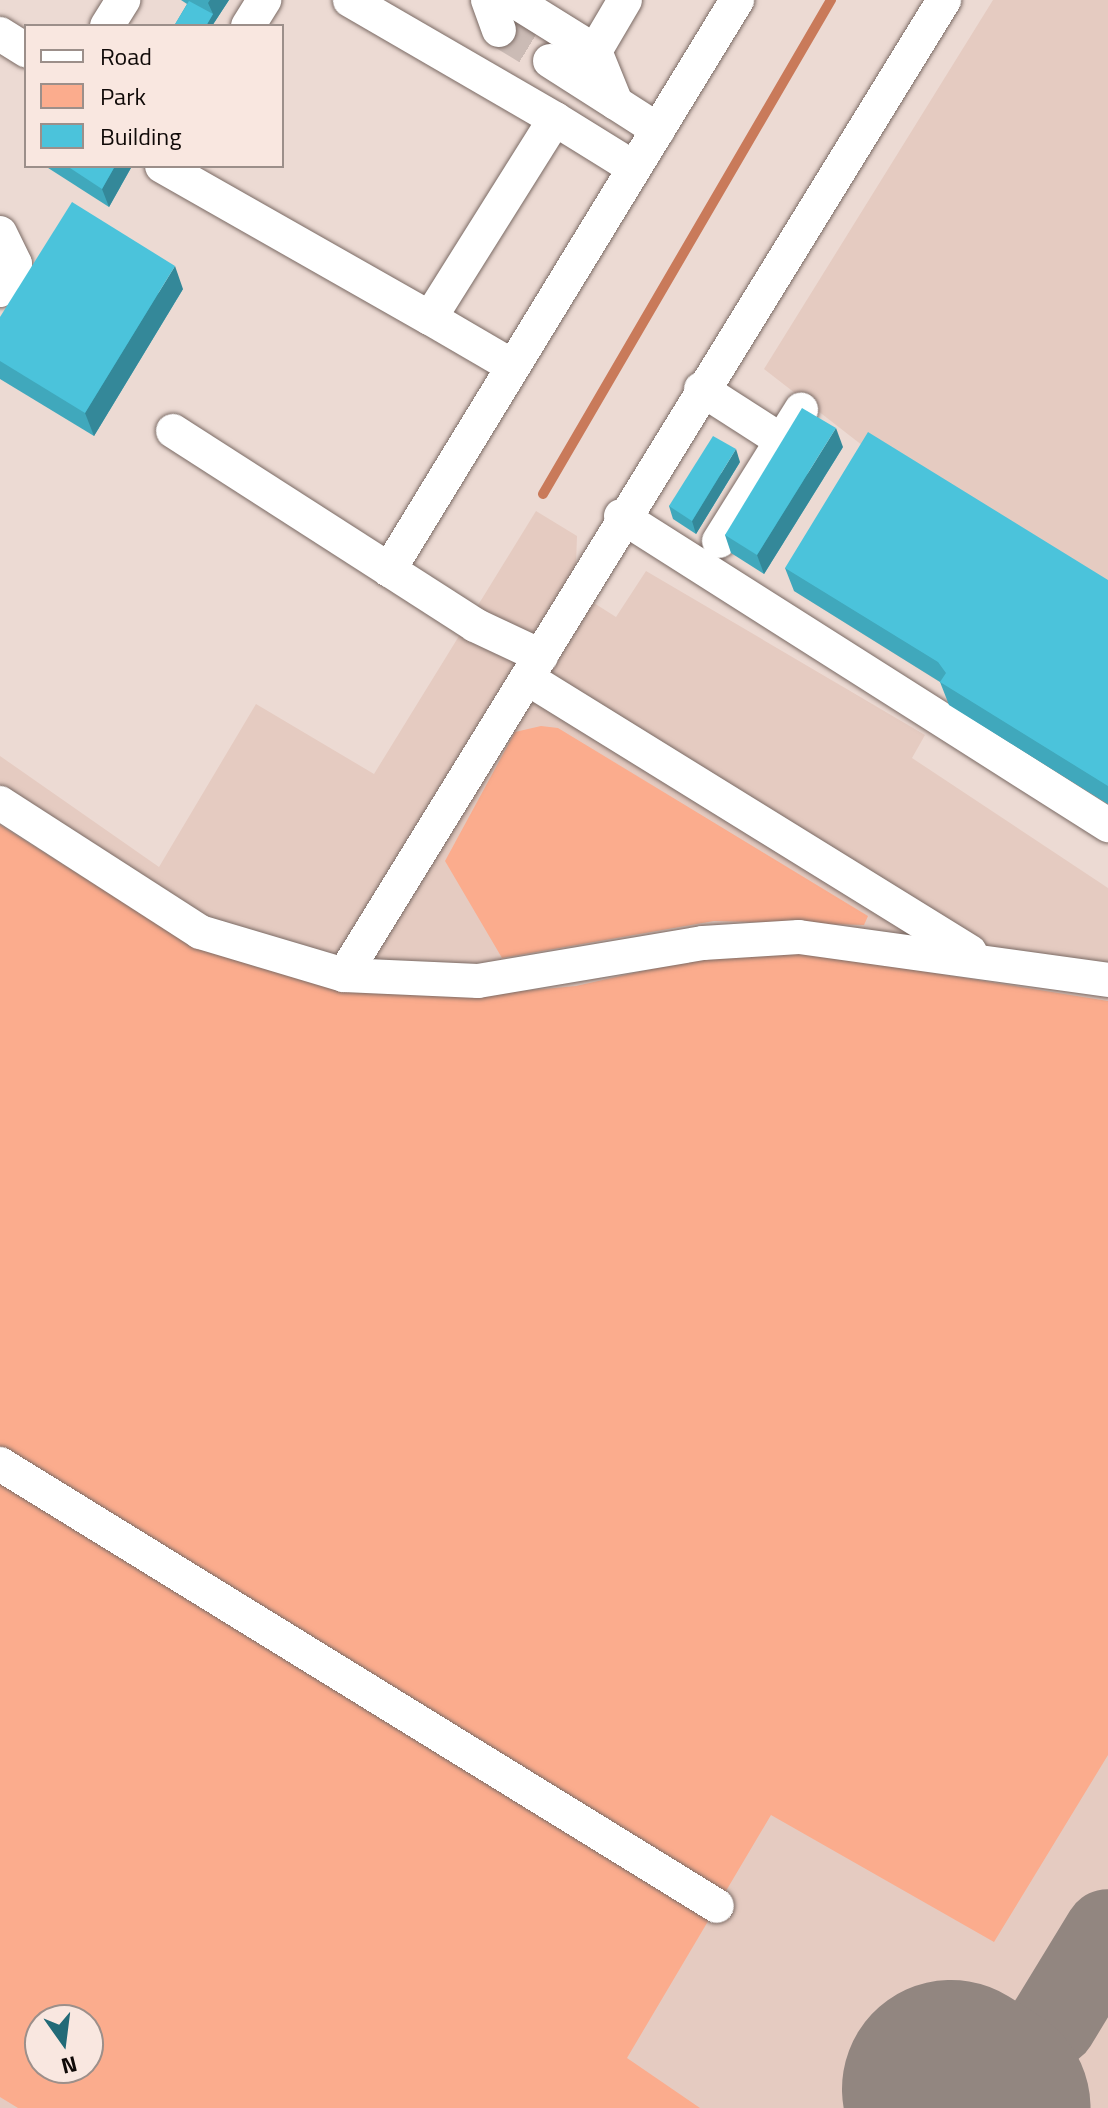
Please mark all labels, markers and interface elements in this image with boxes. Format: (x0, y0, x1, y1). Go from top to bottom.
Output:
legend (24, 24, 284, 168)
text: Road (100, 38, 152, 74)
text: Park (100, 78, 146, 114)
text: Building (100, 118, 182, 154)
north arrow (24, 2004, 104, 2084)
text: N (58, 2047, 81, 2084)

